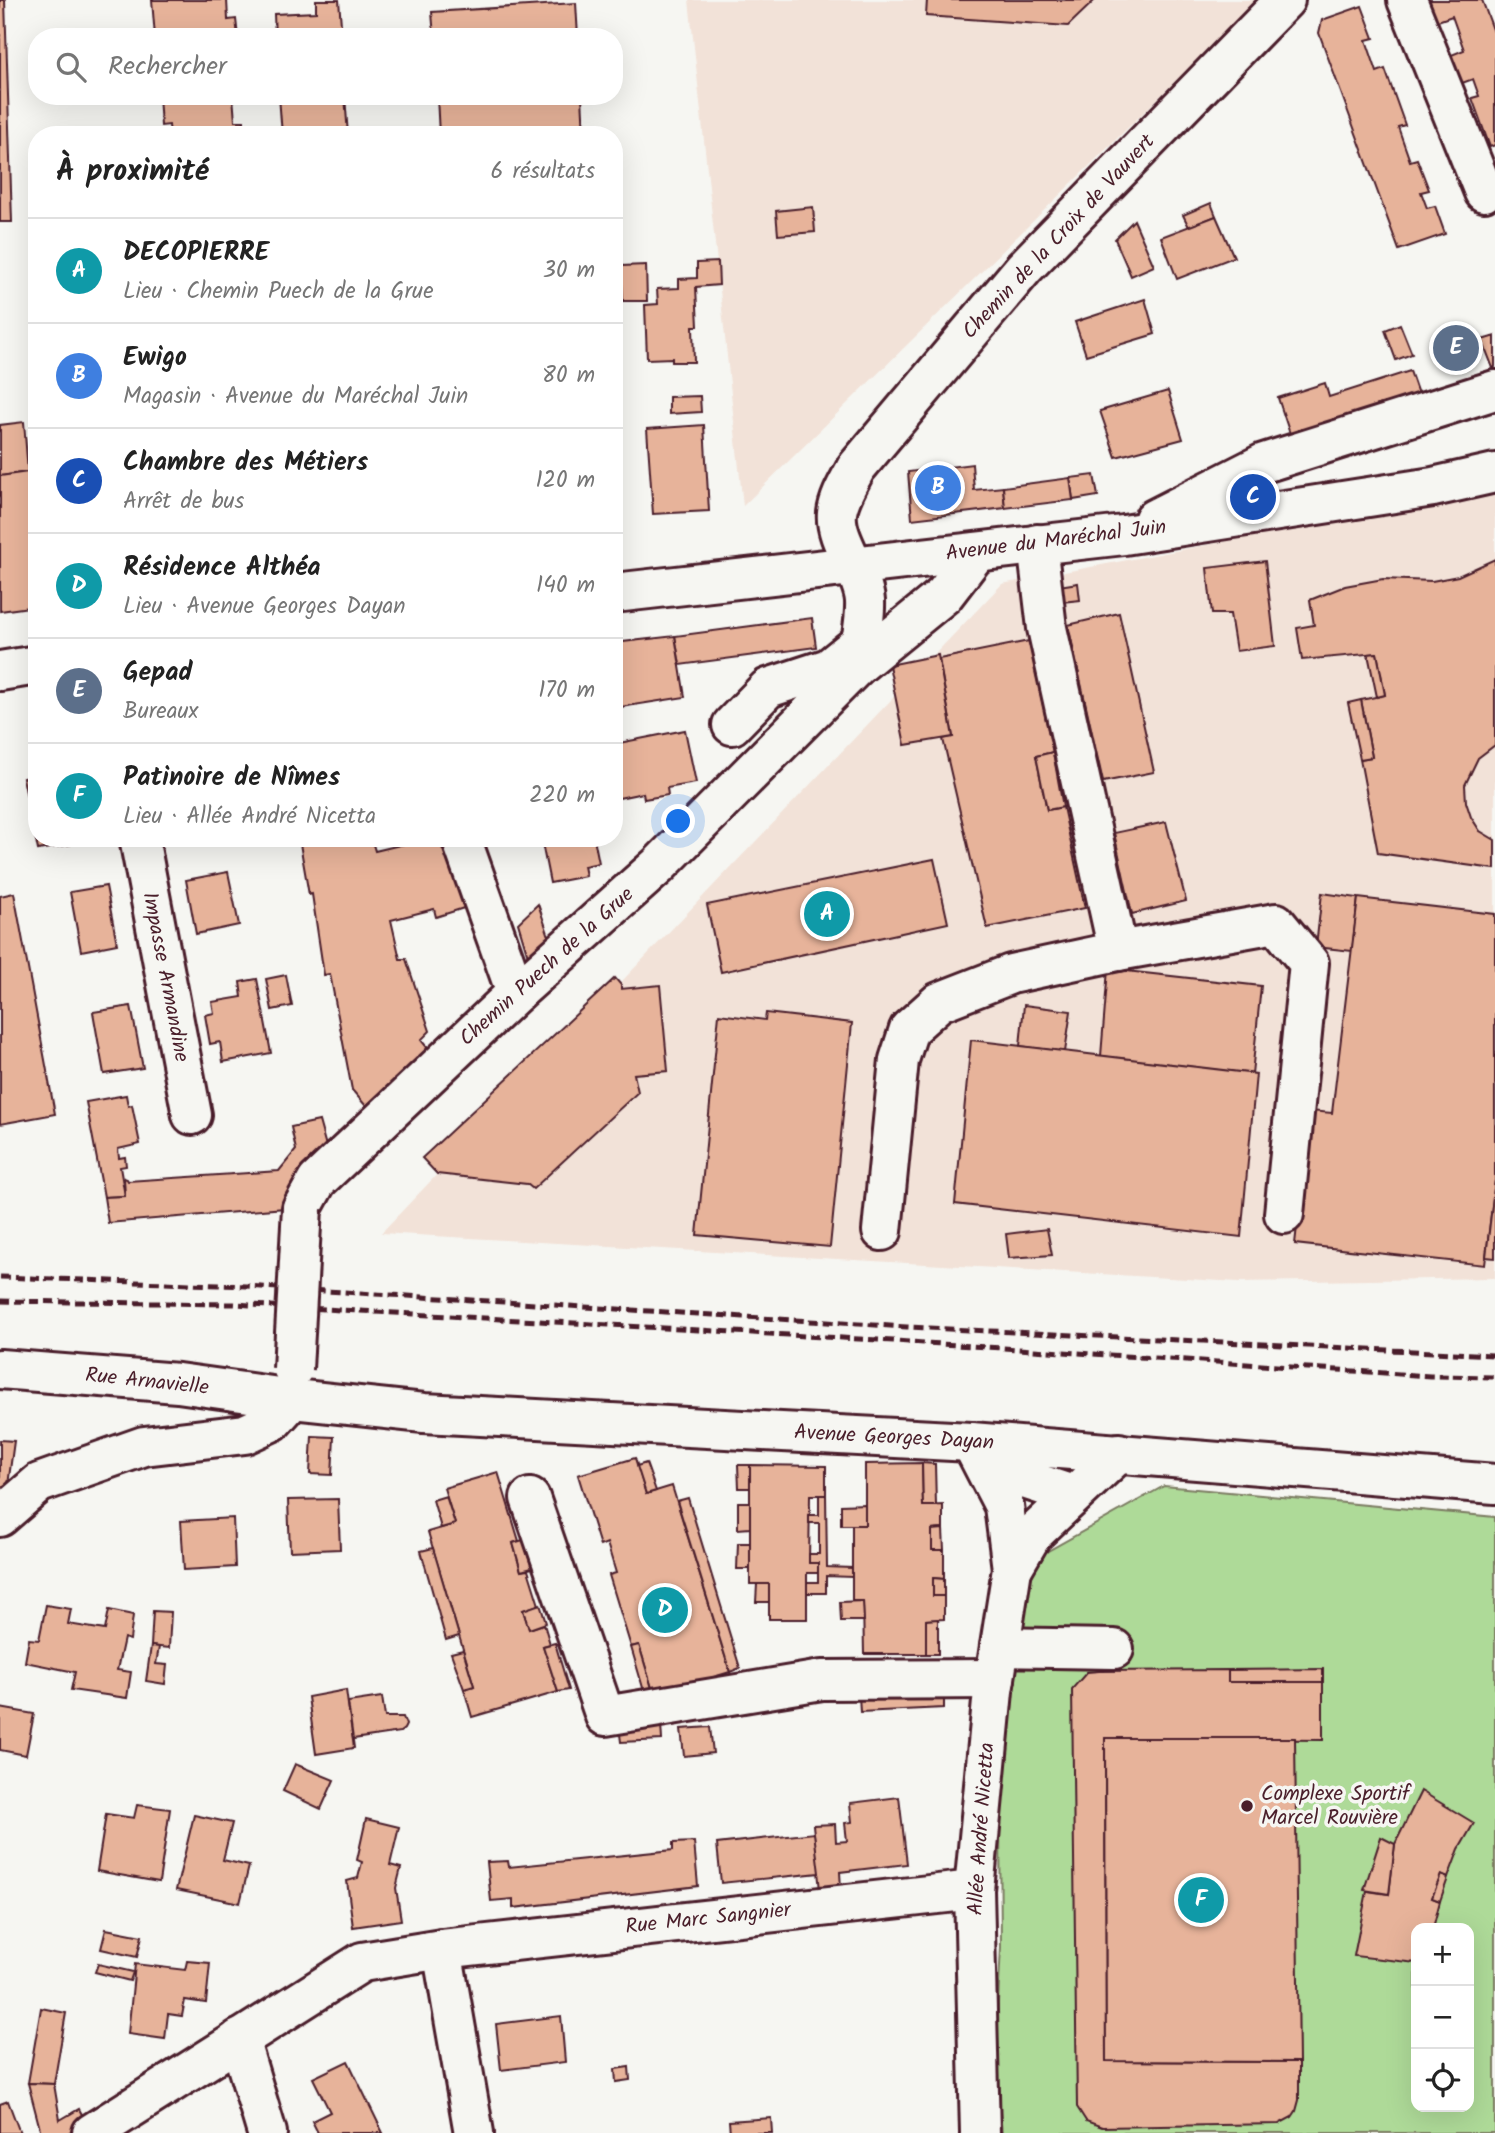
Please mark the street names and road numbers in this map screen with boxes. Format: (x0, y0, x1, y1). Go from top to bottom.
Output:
street label: Chemin de la Croix de Vauvert (955, 126, 1164, 347)
street label: Avenue du Maréchal Juin (944, 511, 1168, 571)
street label: Chemin Puech de la Grue (452, 879, 642, 1055)
street label: Impasse Armandine (132, 889, 198, 1065)
street label: Rue Arnavielle (84, 1359, 211, 1405)
street label: Avenue Georges Dayan (793, 1416, 995, 1460)
street label: Allée André Nicetta (959, 1741, 1005, 1917)
street label: Rue Marc Sangnier (624, 1894, 793, 1944)

